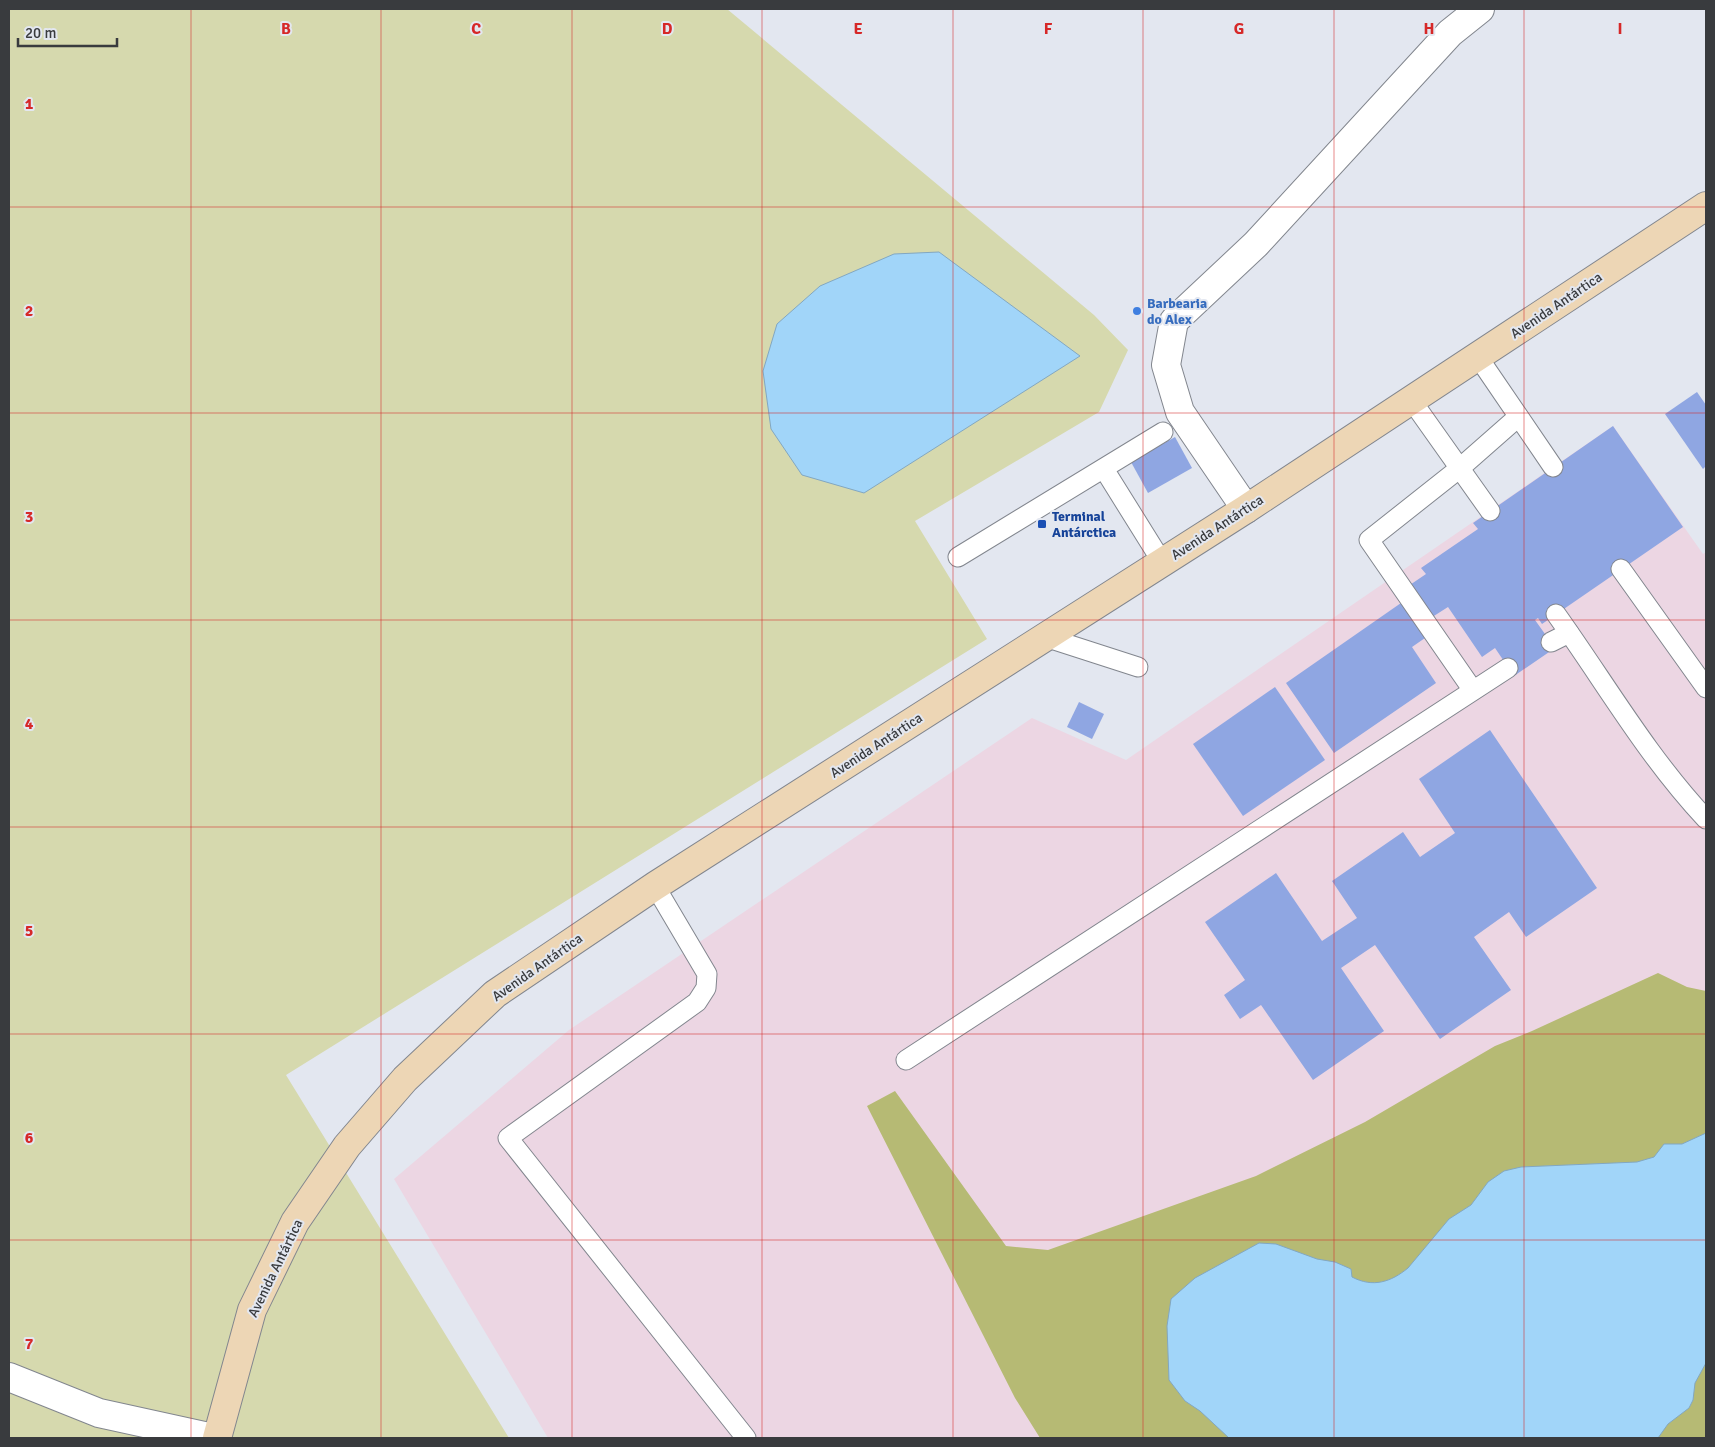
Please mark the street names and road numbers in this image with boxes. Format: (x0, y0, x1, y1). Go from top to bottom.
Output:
street label: Avenida Antártica (1507, 269, 1605, 342)
street label: Avenida Antártica (1168, 491, 1267, 564)
street label: Avenida Antártica (827, 709, 926, 782)
street label: Avenida Antártica (489, 930, 586, 1005)
street label: Avenida Antártica (244, 1217, 306, 1320)

